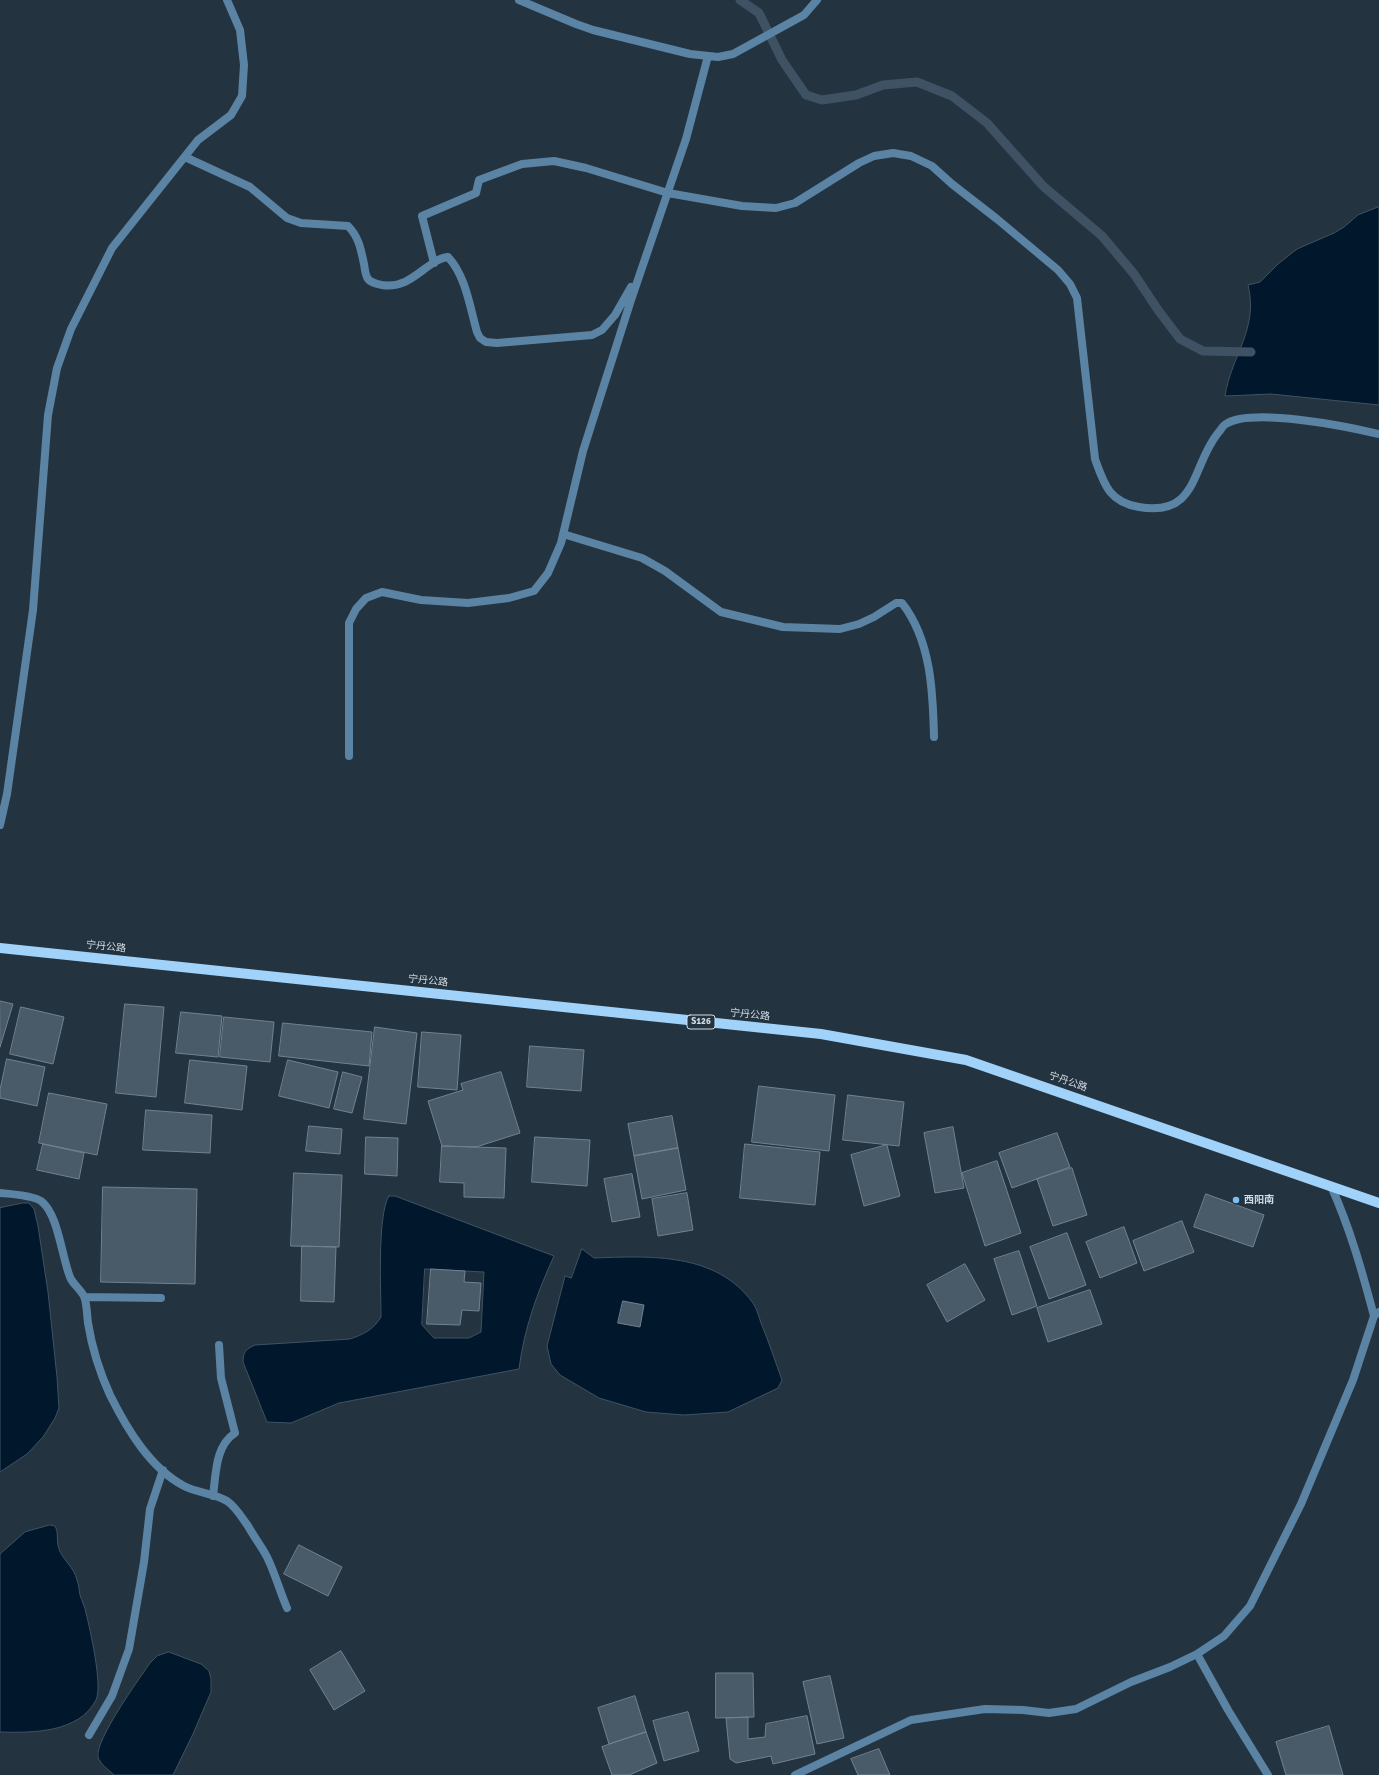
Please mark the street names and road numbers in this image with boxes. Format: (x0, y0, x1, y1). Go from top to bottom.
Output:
street label: 宁丹公路 (85, 939, 127, 955)
street label: 宁丹公路 (407, 973, 449, 989)
street label: 宁丹公路 (729, 1007, 771, 1023)
road number: S126 (687, 1015, 715, 1029)
street label: 宁丹公路 (1047, 1070, 1089, 1094)

